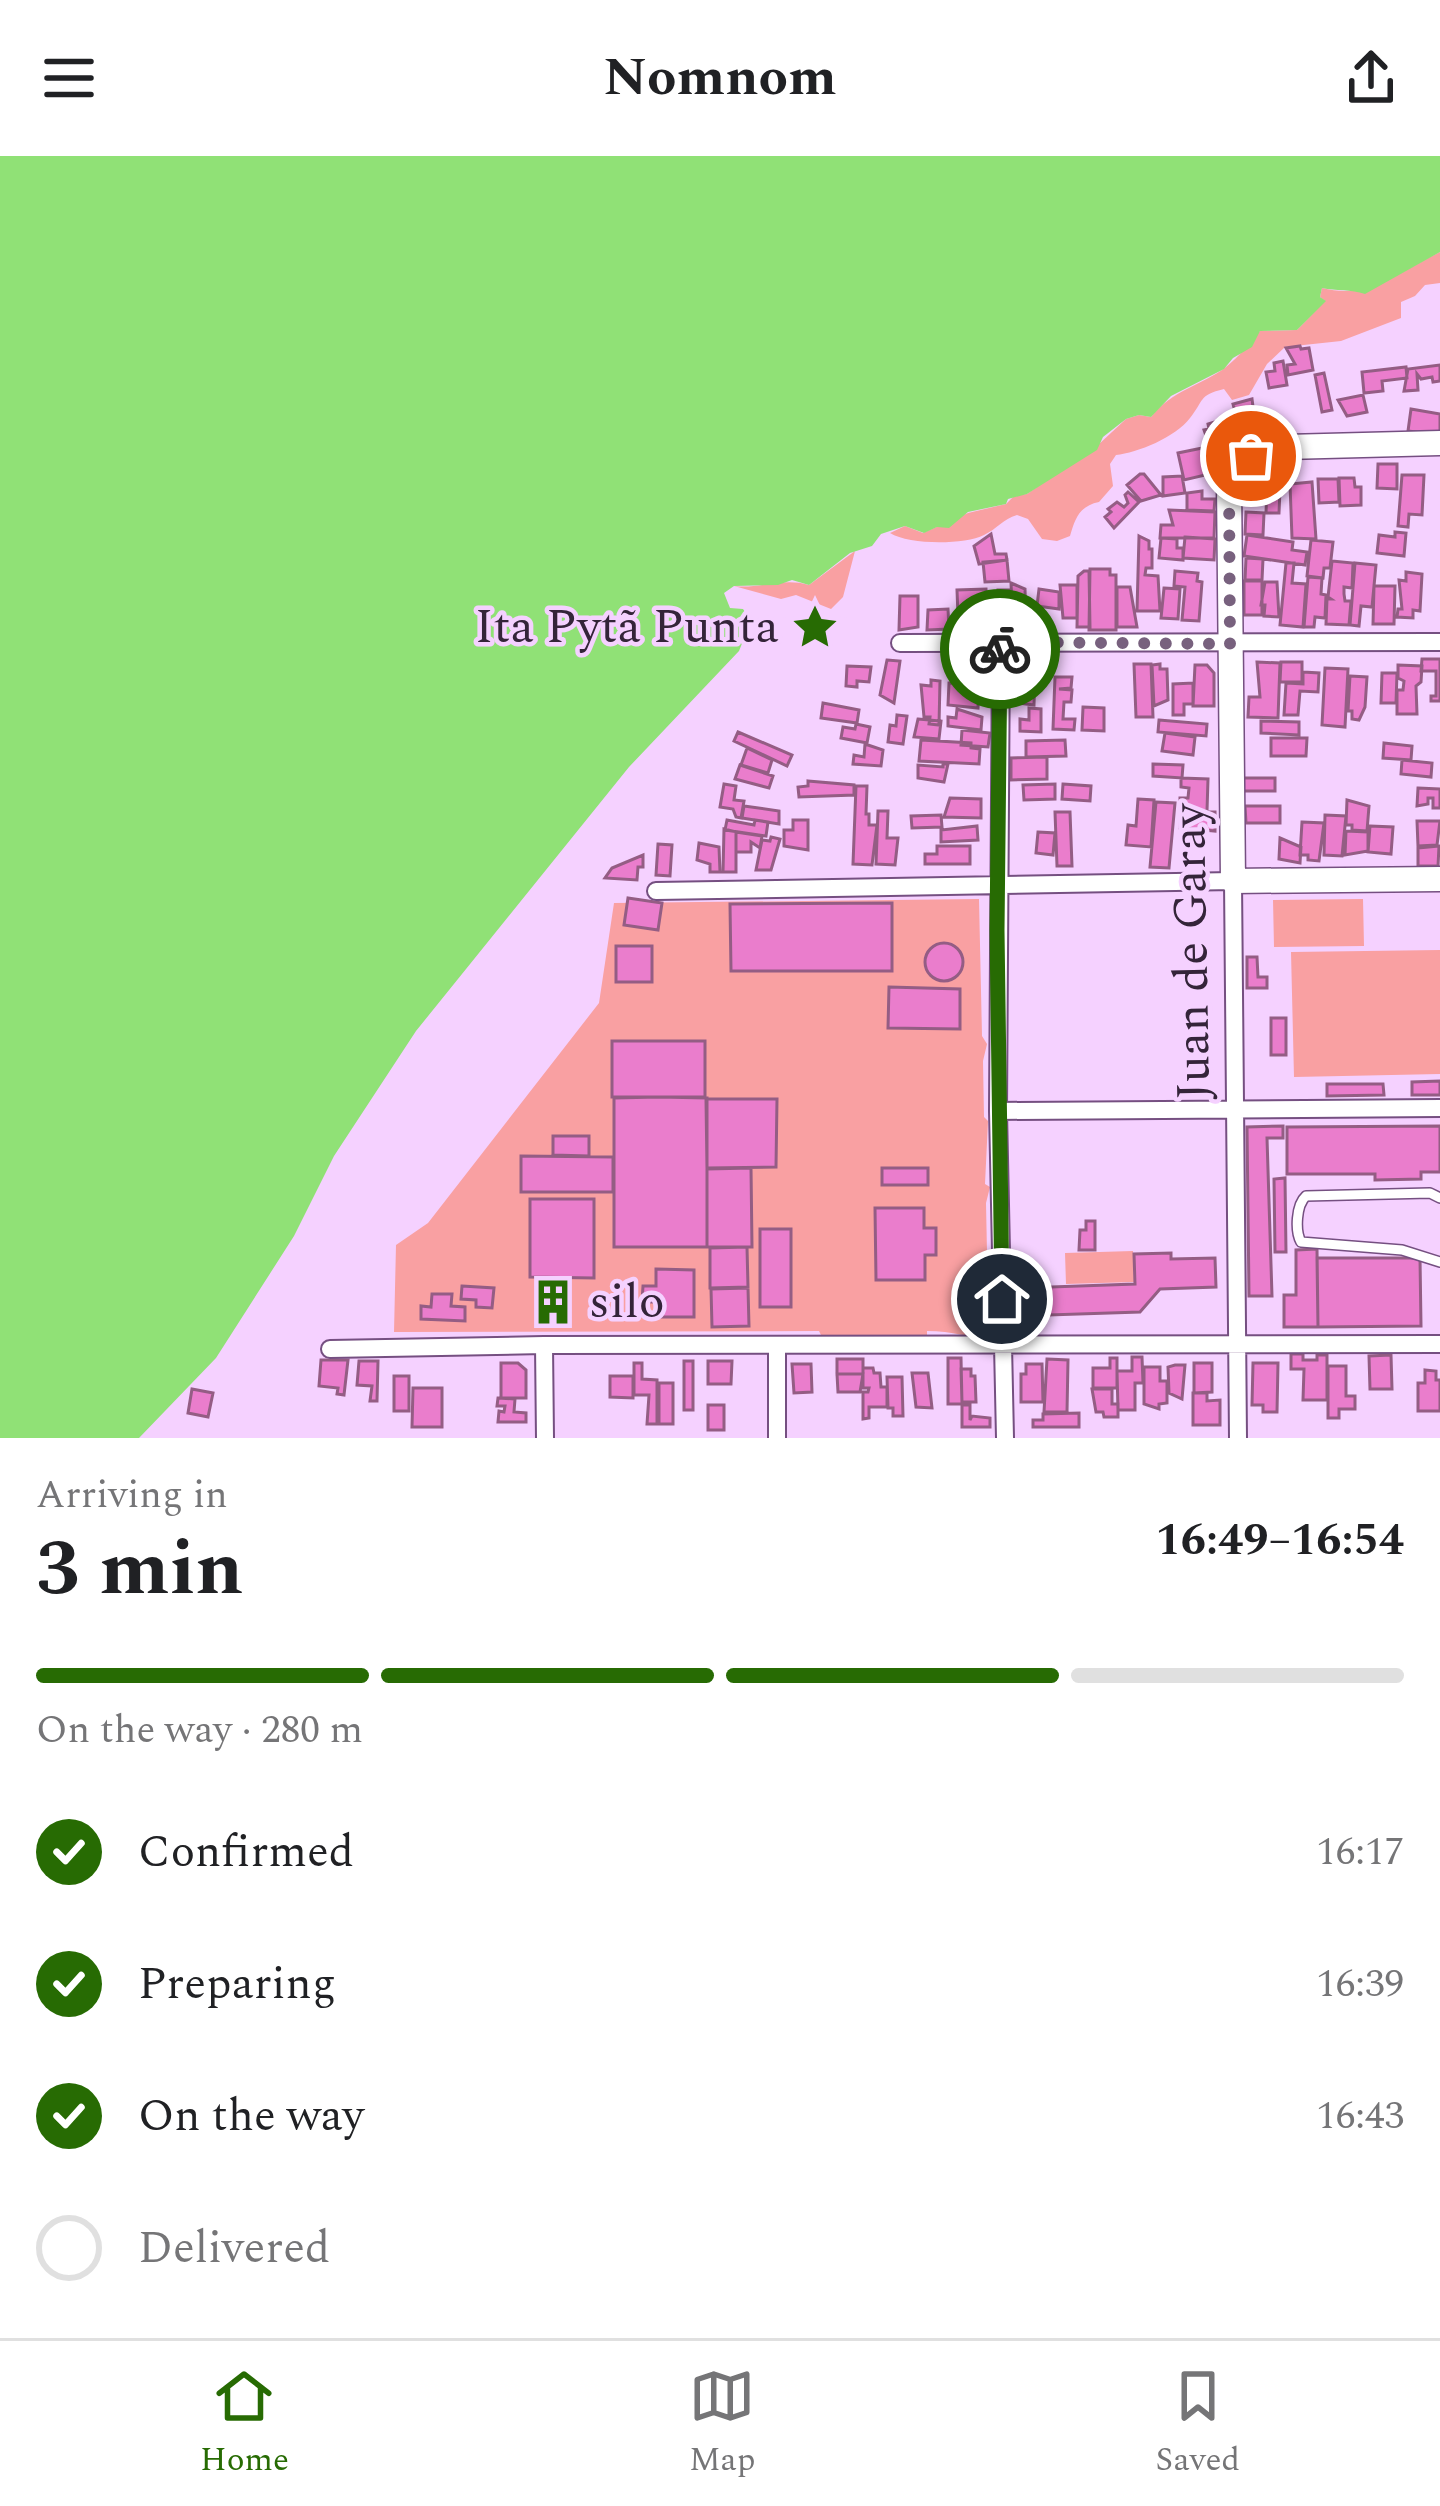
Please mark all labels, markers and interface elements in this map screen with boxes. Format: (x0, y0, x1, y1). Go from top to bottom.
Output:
text: Nomnom (603, 37, 837, 119)
icon: menu (36, 45, 102, 111)
icon: share (1338, 45, 1404, 111)
pin (1200, 405, 1302, 507)
icon: bag (1218, 423, 1284, 489)
courier (940, 589, 1060, 709)
place label: Ita Pytã Punta (475, 591, 779, 664)
place icon: Ita Pytã Punta (790, 602, 840, 652)
icon: bike (967, 616, 1033, 682)
street label: Juan de Garay (1153, 801, 1231, 1101)
pin (951, 1248, 1053, 1350)
place label: silo (589, 1266, 665, 1339)
icon: home (969, 1266, 1035, 1332)
building icon: silo (528, 1277, 578, 1327)
text: Arriving in (36, 1466, 228, 1525)
text: 16:49–16:54 (1155, 1506, 1404, 1575)
text: 3 min (36, 1510, 244, 1629)
text: On the way · 280 m (36, 1701, 363, 1760)
text: Confirmed (138, 1818, 354, 1887)
icon: check (36, 1819, 102, 1885)
text: 16:17 (1316, 1823, 1404, 1882)
text: Preparing (138, 1950, 336, 2019)
icon: check (36, 1951, 102, 2017)
text: 16:39 (1316, 1955, 1404, 2014)
text: On the way (138, 2082, 364, 2151)
icon: check (36, 2083, 102, 2149)
text: 16:43 (1316, 2087, 1404, 2146)
text: Delivered (138, 2214, 330, 2283)
tab: Home (200, 2363, 289, 2485)
tab: Map (689, 2363, 755, 2485)
tab: Saved (1155, 2363, 1240, 2485)

